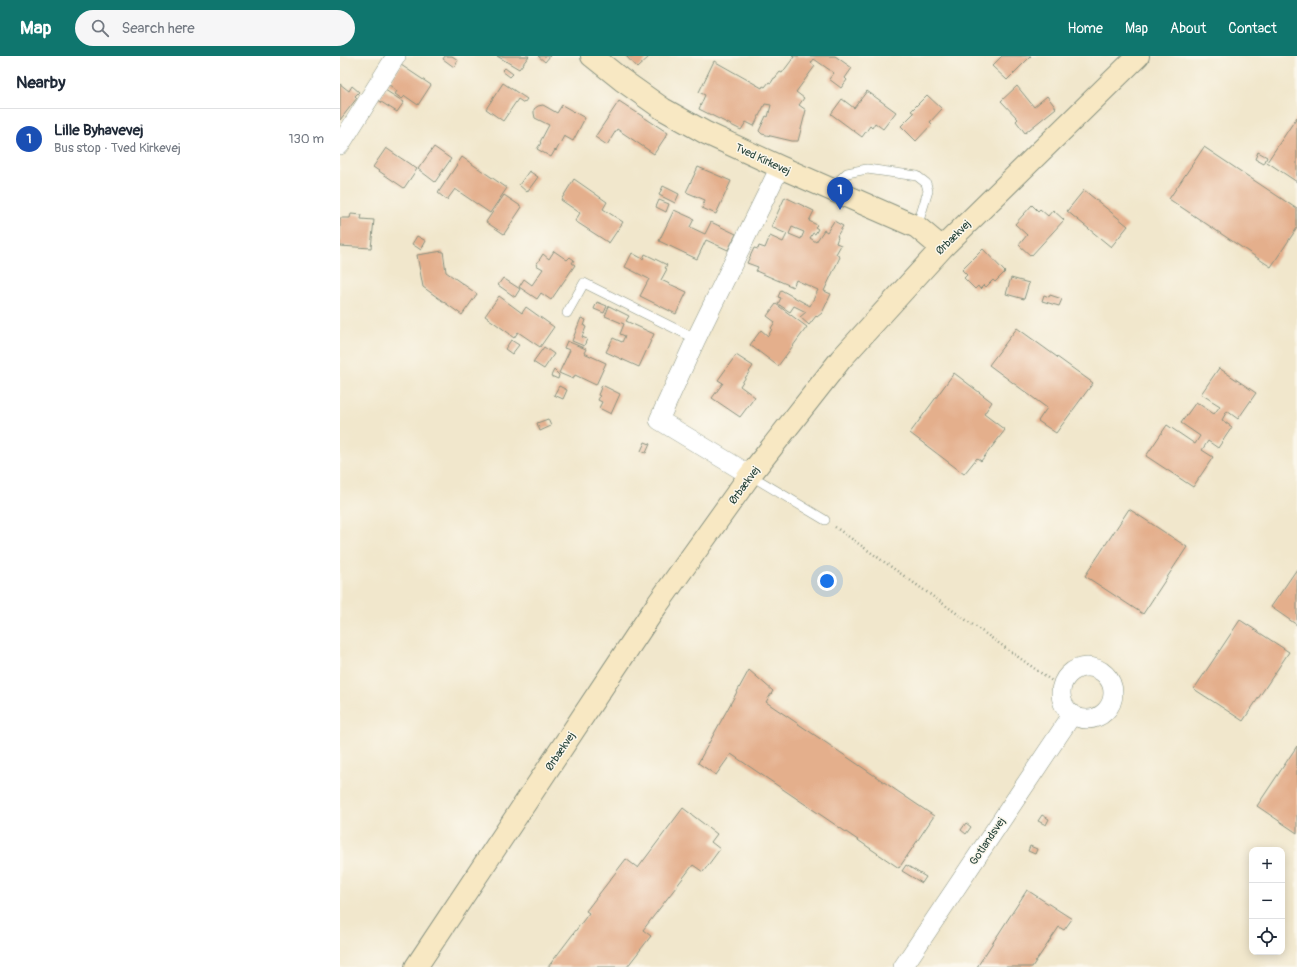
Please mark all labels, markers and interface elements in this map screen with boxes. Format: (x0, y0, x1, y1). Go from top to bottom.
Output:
search box (75, 10, 355, 46)
text: Map (20, 16, 51, 40)
icon: search (89, 17, 111, 39)
text: Search here (121, 19, 195, 38)
text: Home (1068, 20, 1103, 37)
text: Map (1125, 20, 1148, 37)
text: About (1170, 20, 1206, 37)
text: Contact (1228, 20, 1277, 37)
text: Nearby (16, 72, 65, 93)
text: Lille Byhavevej (54, 121, 144, 140)
text: 1 (26, 131, 32, 147)
text: 130 m (288, 131, 324, 147)
text: Bus stop · Tved Kirkevej (54, 140, 181, 156)
street label: Tved Kirkevej (733, 141, 792, 178)
pin: 1 (827, 177, 853, 210)
street label: Ørbækvej (933, 217, 973, 257)
street label: Ørbækvej (726, 464, 763, 507)
your location (817, 571, 837, 591)
street label: Ørbækvej (543, 729, 578, 773)
street label: Gotlandsvej (967, 815, 1008, 867)
map controls (1249, 847, 1285, 955)
button: + (1249, 847, 1285, 883)
button: − (1249, 883, 1285, 919)
button: locate (1249, 919, 1285, 955)

